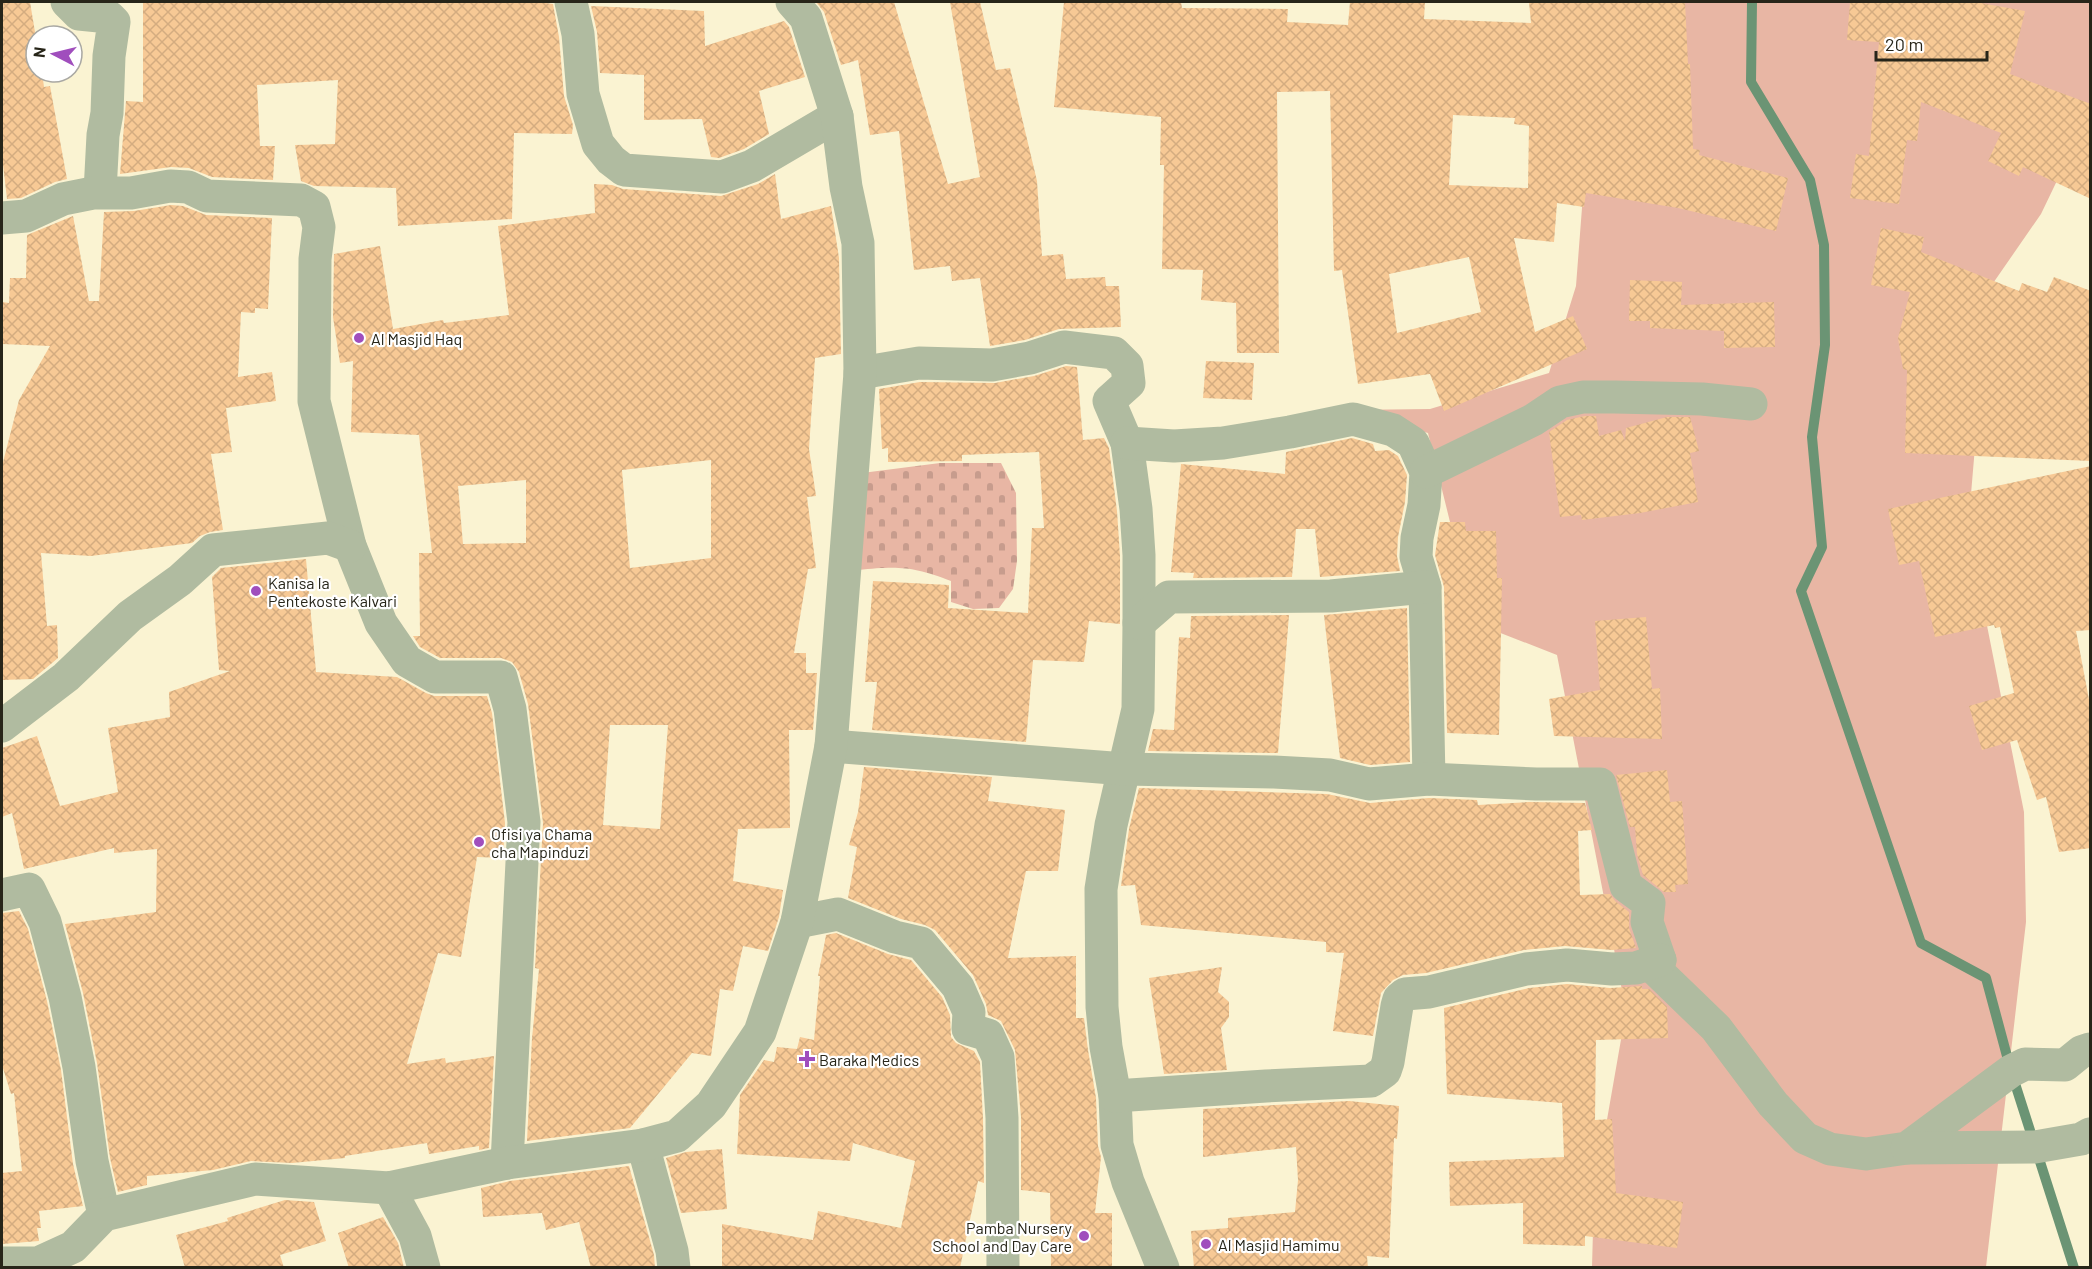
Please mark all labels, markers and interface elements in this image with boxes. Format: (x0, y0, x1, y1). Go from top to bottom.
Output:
north arrow (24, 24, 84, 84)
scale bar (1876, 24, 1987, 62)
text: 20 m (1885, 33, 1923, 55)
text: N (29, 46, 49, 59)
place label: Al Masjid Haq (371, 329, 462, 348)
marker: Al Masjid Haq (352, 331, 366, 345)
place label: Kanisa la Pentekoste Kalvari (268, 573, 397, 610)
marker: Kanisa la Pentekoste Kalvari (249, 584, 263, 598)
place label: Ofisi ya Chama cha Mapinduzi (491, 824, 592, 861)
marker: Ofisi ya Chama cha Mapinduzi (472, 835, 486, 849)
place label: Baraka Medics (819, 1050, 919, 1069)
marker: Baraka Medics (800, 1052, 814, 1066)
place label: Pamba Nursery School and Day Care (932, 1218, 1073, 1255)
marker: Pamba Nursery School and Day Care (1077, 1229, 1091, 1243)
place label: Al Masjid Hamimu (1218, 1235, 1340, 1254)
marker: Al Masjid Hamimu (1199, 1237, 1213, 1251)

